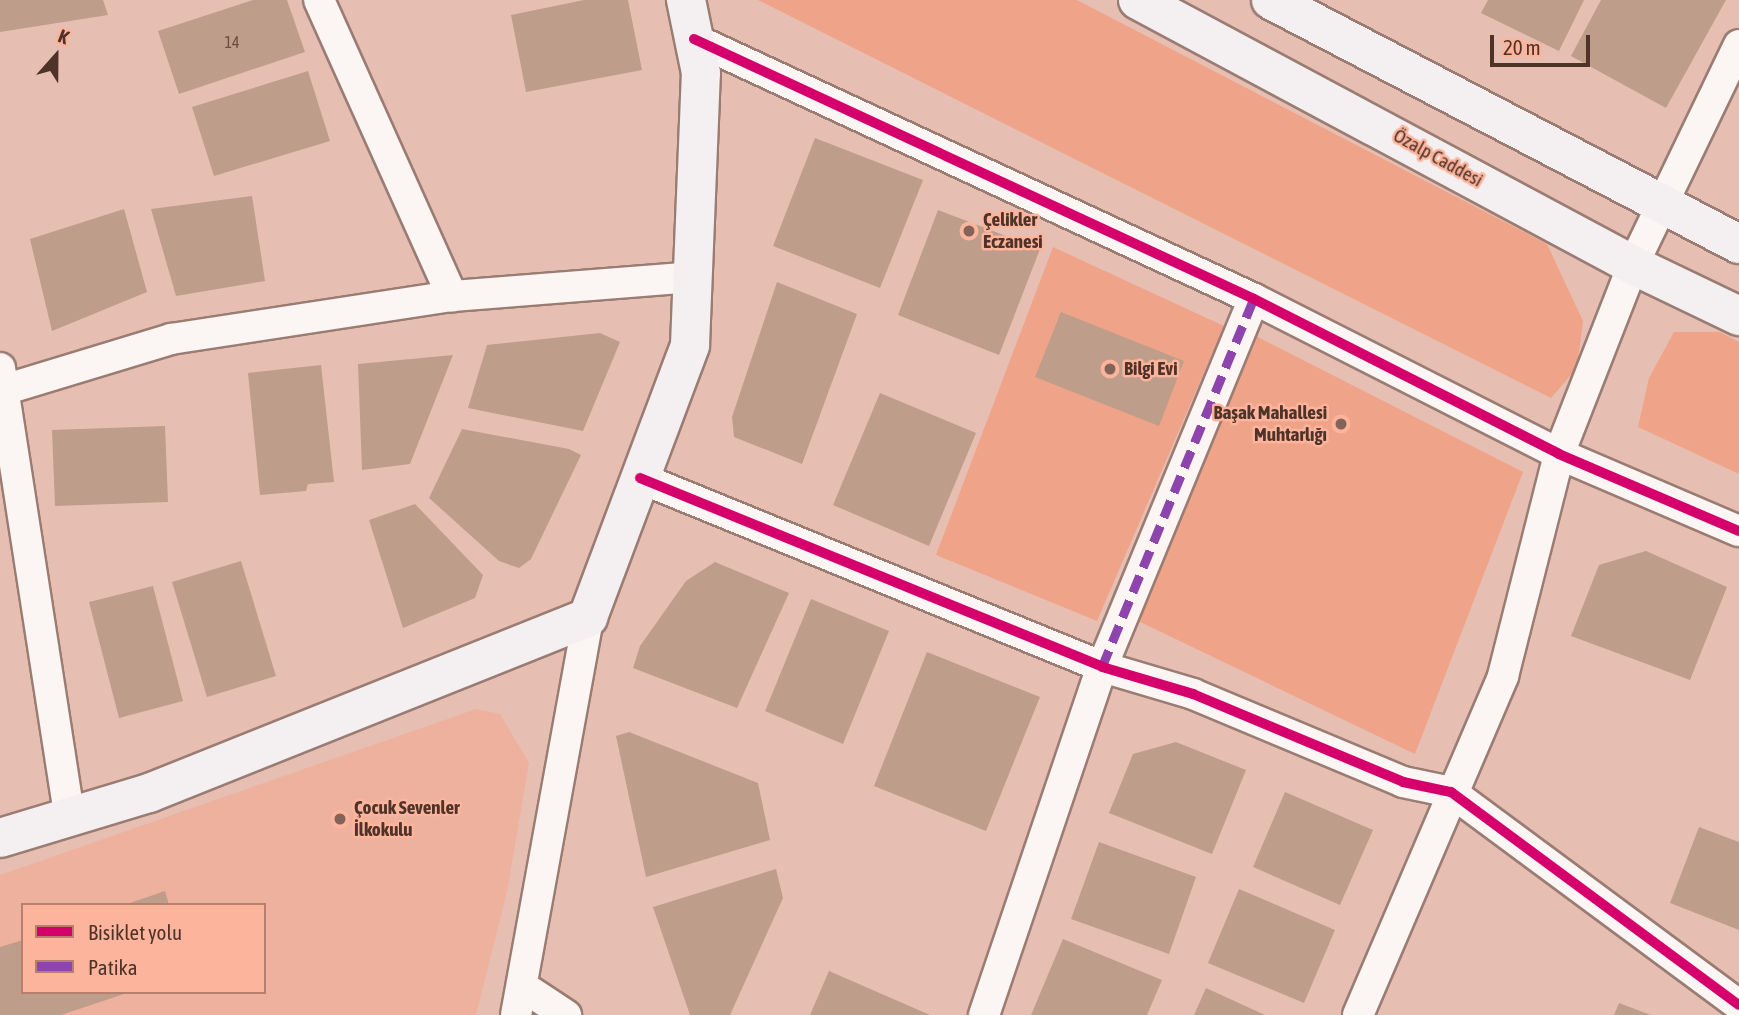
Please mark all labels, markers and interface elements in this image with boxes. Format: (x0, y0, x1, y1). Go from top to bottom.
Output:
north arrow (21, 21, 91, 91)
scale bar (1494, 21, 1594, 65)
text: K (55, 24, 72, 48)
house number: 14 (224, 32, 240, 52)
text: 20 m (1503, 35, 1541, 59)
street label: Özalp Caddesi (1389, 124, 1487, 192)
place label: Çelikler Eczanesi (983, 209, 1043, 253)
marker: Çelikler Eczanesi (961, 223, 977, 239)
place label: Bilgi Evi (1124, 358, 1178, 380)
marker: Bilgi Evi (1102, 361, 1118, 377)
place label: Başak Mahallesi Muhtarlığı (1213, 402, 1327, 446)
marker: Başak Mahallesi Muhtarlığı (1333, 416, 1349, 432)
place label: Çocuk Sevenler İlkokulu (354, 797, 460, 841)
marker: Çocuk Sevenler İlkokulu (332, 811, 348, 827)
legend (21, 903, 266, 994)
text: Bisiklet yolu (88, 920, 182, 944)
text: Patika (88, 955, 138, 979)

